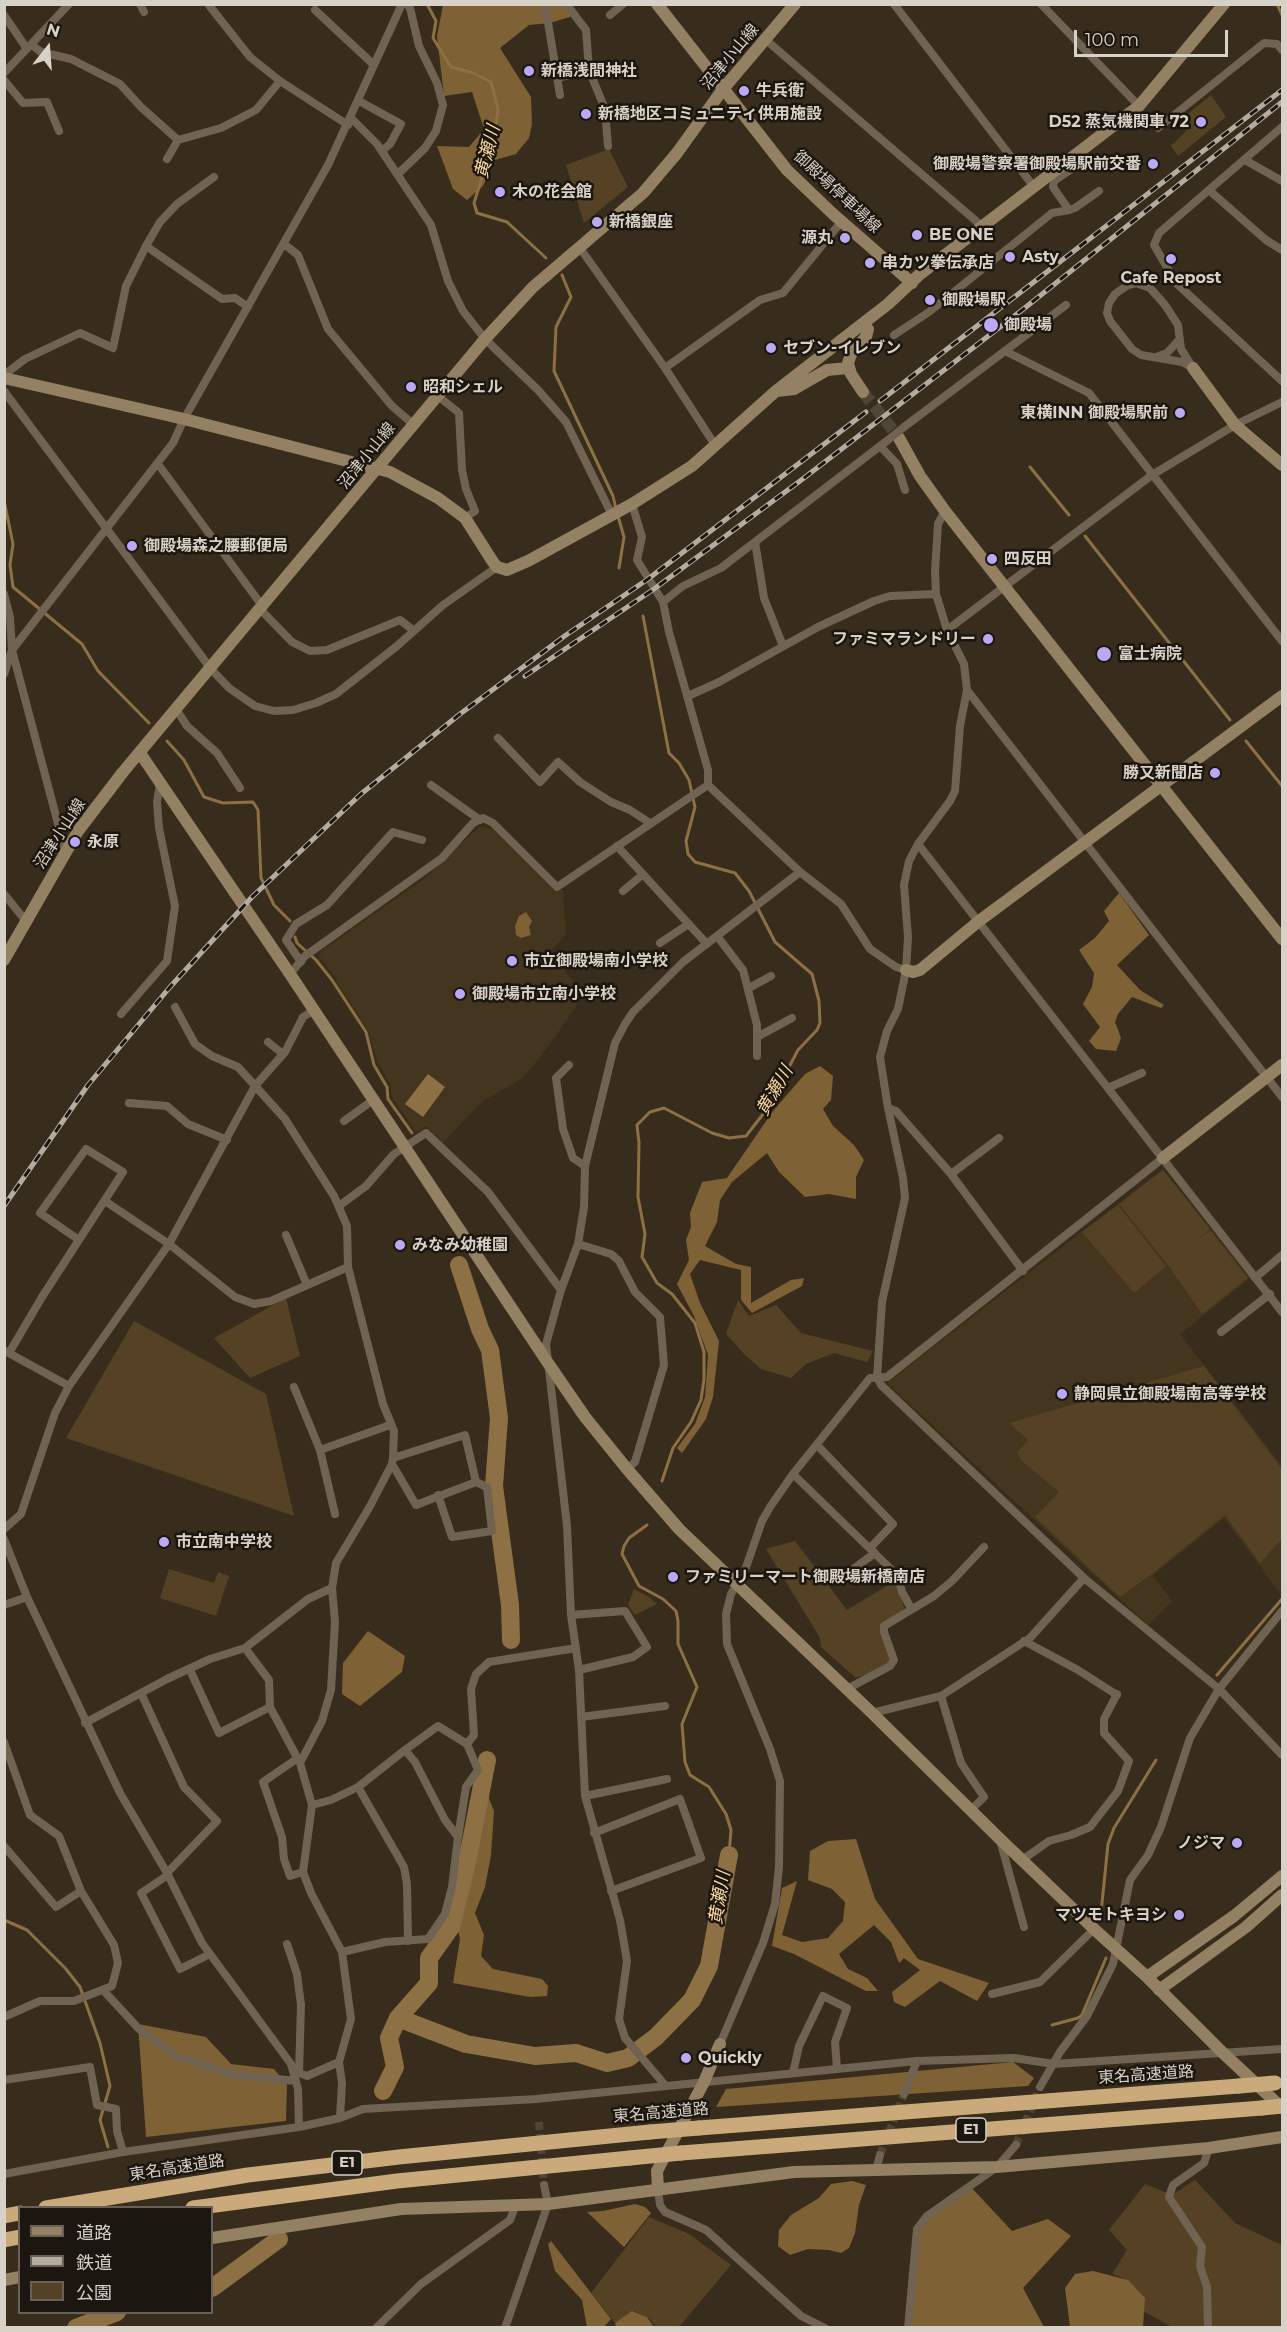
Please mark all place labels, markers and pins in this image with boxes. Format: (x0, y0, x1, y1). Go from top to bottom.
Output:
place label: 新橋浅間神社 (541, 61, 637, 81)
marker: 新橋浅間神社 (522, 64, 536, 78)
place label: 牛兵衛 (756, 81, 804, 101)
marker: 牛兵衛 (737, 84, 751, 98)
place label: 新橋地区コミュニティ供用施設 (598, 104, 822, 124)
marker: 新橋地区コミュニティ供用施設 (579, 107, 593, 121)
place label: D52 蒸気機関車 72 (1048, 112, 1189, 132)
marker: D52 蒸気機関車 72 (1194, 115, 1208, 129)
place label: 御殿場警察署御殿場駅前交番 (933, 154, 1141, 174)
marker: 御殿場警察署御殿場駅前交番 (1146, 157, 1160, 171)
place label: 木の花会館 (512, 182, 592, 202)
marker: 木の花会館 (493, 185, 507, 199)
place label: 新橋銀座 (609, 212, 673, 232)
marker: 新橋銀座 (590, 215, 604, 229)
place label: BE ONE (929, 225, 994, 245)
place label: 源丸 (801, 228, 833, 248)
marker: BE ONE (910, 228, 924, 242)
marker: 源丸 (838, 231, 852, 245)
place label: Asty (1022, 247, 1059, 267)
marker: Asty (1003, 250, 1017, 264)
marker: Cafe Repost (1164, 252, 1178, 266)
place label: 串カツ拳伝承店 (882, 253, 994, 273)
marker: 串カツ拳伝承店 (863, 256, 877, 270)
place label: Cafe Repost (1121, 268, 1221, 288)
place label: 御殿場駅 (942, 290, 1006, 310)
marker: 御殿場駅 (923, 293, 937, 307)
place label: 御殿場 (1004, 315, 1052, 335)
marker: 御殿場 (982, 316, 1000, 334)
place label: セブン-イレブン (783, 338, 901, 358)
marker: セブン-イレブン (764, 341, 778, 355)
place label: 昭和シェル (423, 377, 503, 397)
marker: 昭和シェル (404, 380, 418, 394)
place label: 東横INN 御殿場駅前 (1020, 403, 1168, 423)
marker: 東横INN 御殿場駅前 (1173, 406, 1187, 420)
place label: 御殿場森之腰郵便局 (144, 536, 288, 556)
marker: 御殿場森之腰郵便局 (125, 539, 139, 553)
place label: 四反田 (1004, 549, 1052, 569)
marker: 四反田 (985, 552, 999, 566)
place label: ファミマランドリー (832, 629, 976, 649)
marker: ファミマランドリー (981, 632, 995, 646)
place label: 富士病院 (1118, 644, 1182, 664)
marker: 富士病院 (1095, 645, 1113, 663)
place label: 勝又新聞店 (1123, 763, 1203, 783)
marker: 勝又新聞店 (1208, 766, 1222, 780)
place label: 永原 (87, 832, 119, 852)
marker: 永原 (68, 835, 82, 849)
place label: 市立御殿場南小学校 (524, 951, 668, 971)
marker: 市立御殿場南小学校 (505, 954, 519, 968)
place label: 御殿場市立南小学校 (472, 984, 616, 1004)
marker: 御殿場市立南小学校 (453, 987, 467, 1001)
place label: みなみ幼稚園 (412, 1235, 508, 1255)
marker: みなみ幼稚園 (393, 1238, 407, 1252)
place label: 静岡県立御殿場南高等学校 (1074, 1384, 1266, 1404)
marker: 静岡県立御殿場南高等学校 (1055, 1387, 1069, 1401)
place label: 市立南中学校 (176, 1532, 272, 1552)
marker: 市立南中学校 (157, 1535, 171, 1549)
place label: ファミリーマート御殿場新橋南店 (685, 1567, 925, 1587)
marker: ファミリーマート御殿場新橋南店 (666, 1570, 680, 1584)
place label: ノジマ (1177, 1833, 1225, 1853)
marker: ノジマ (1230, 1836, 1244, 1850)
place label: マツモトキヨシ (1055, 1905, 1167, 1925)
marker: マツモトキヨシ (1172, 1908, 1186, 1922)
place label: Quickly (698, 2048, 762, 2068)
marker: Quickly (679, 2051, 693, 2065)

